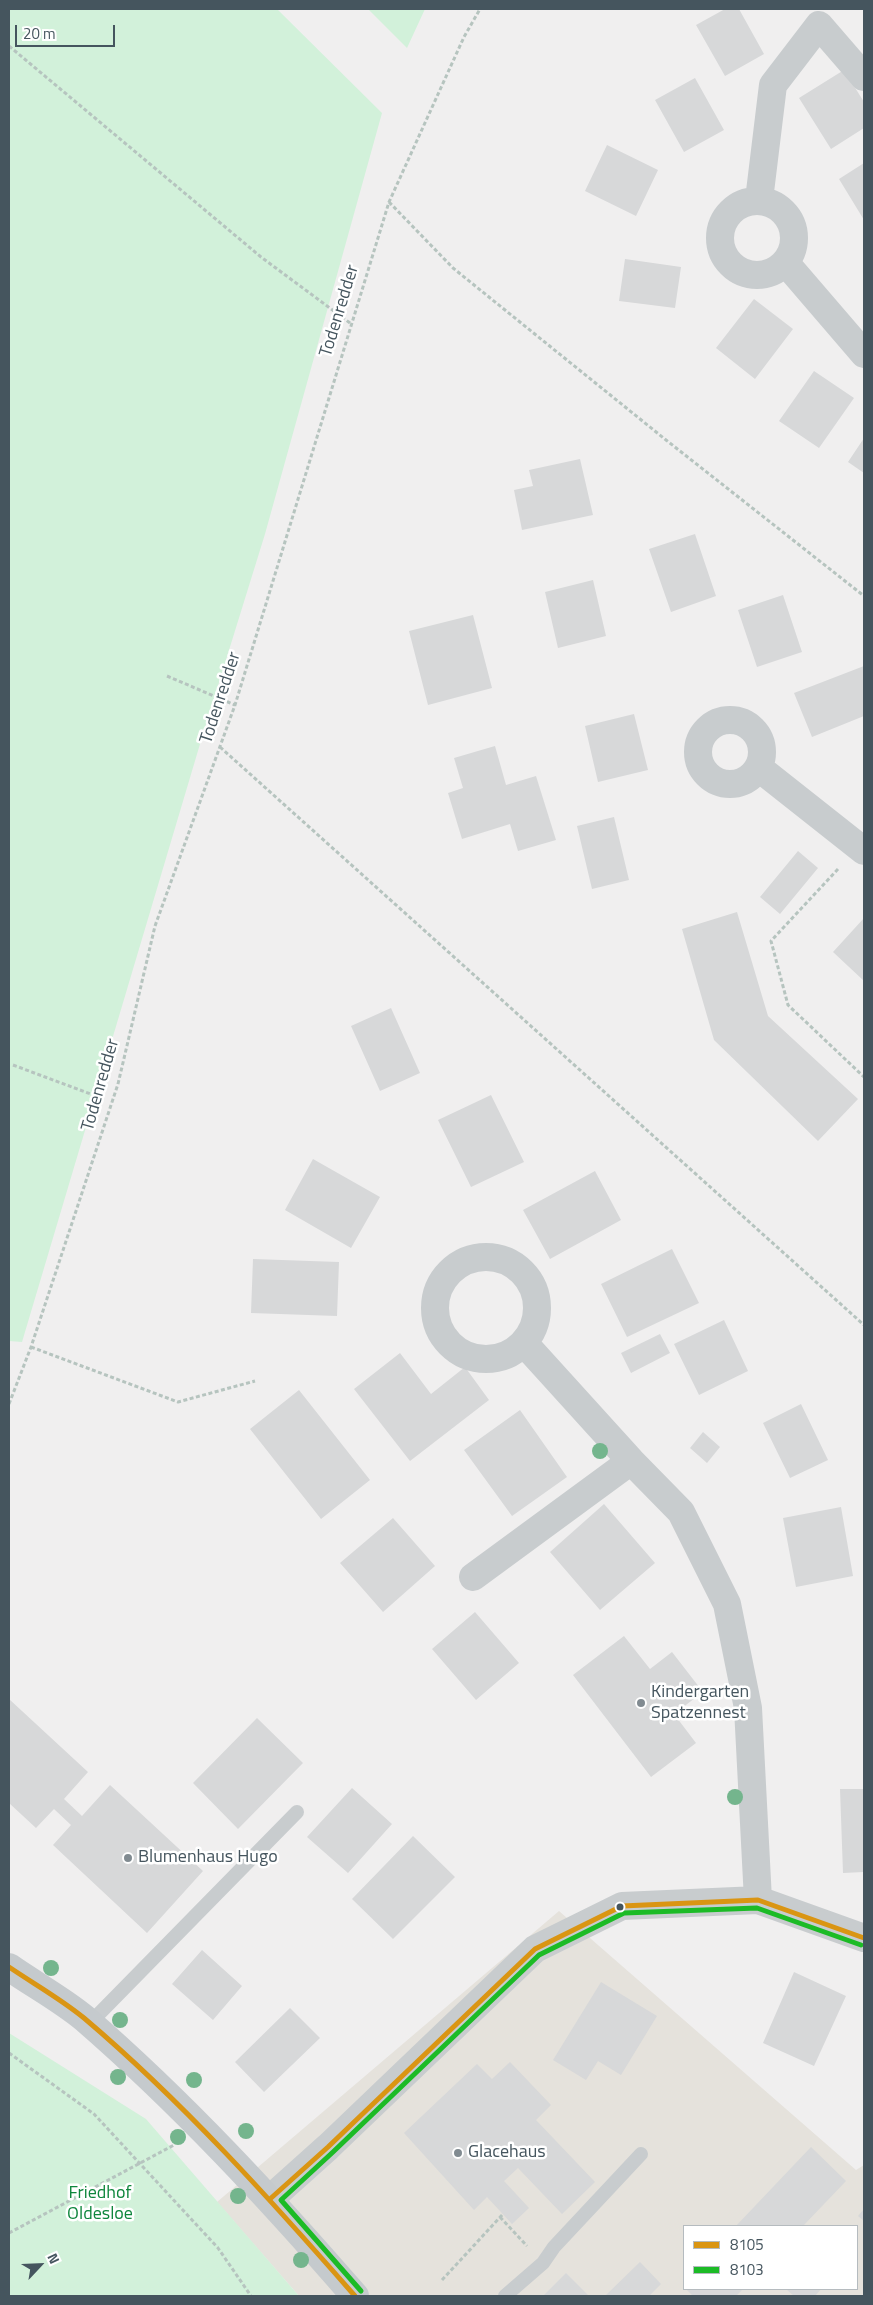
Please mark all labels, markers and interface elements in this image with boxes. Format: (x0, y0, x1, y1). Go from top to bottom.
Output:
scale bar (18, 15, 118, 47)
text: 20 m (23, 22, 56, 45)
street label: Todenredder (316, 262, 364, 360)
street label: Todenredder (196, 649, 246, 747)
street label: Todenredder (78, 1036, 124, 1134)
place label: Kindergarten Spatzennest (651, 1682, 749, 1725)
marker: Kindergarten Spatzennest (635, 1697, 647, 1709)
place label: Blumenhaus Hugo (138, 1847, 278, 1869)
marker: Blumenhaus Hugo (122, 1852, 134, 1864)
unlabelled marker (615, 1902, 625, 1912)
place label: Glacehaus (468, 2142, 546, 2164)
marker: Glacehaus (452, 2147, 464, 2159)
park label: Friedhof Oldesloe (67, 2183, 133, 2226)
legend (683, 2225, 858, 2290)
text: 8105 (730, 2233, 764, 2256)
north arrow (15, 2240, 65, 2290)
text: N (42, 2250, 66, 2267)
text: 8103 (730, 2258, 764, 2281)

